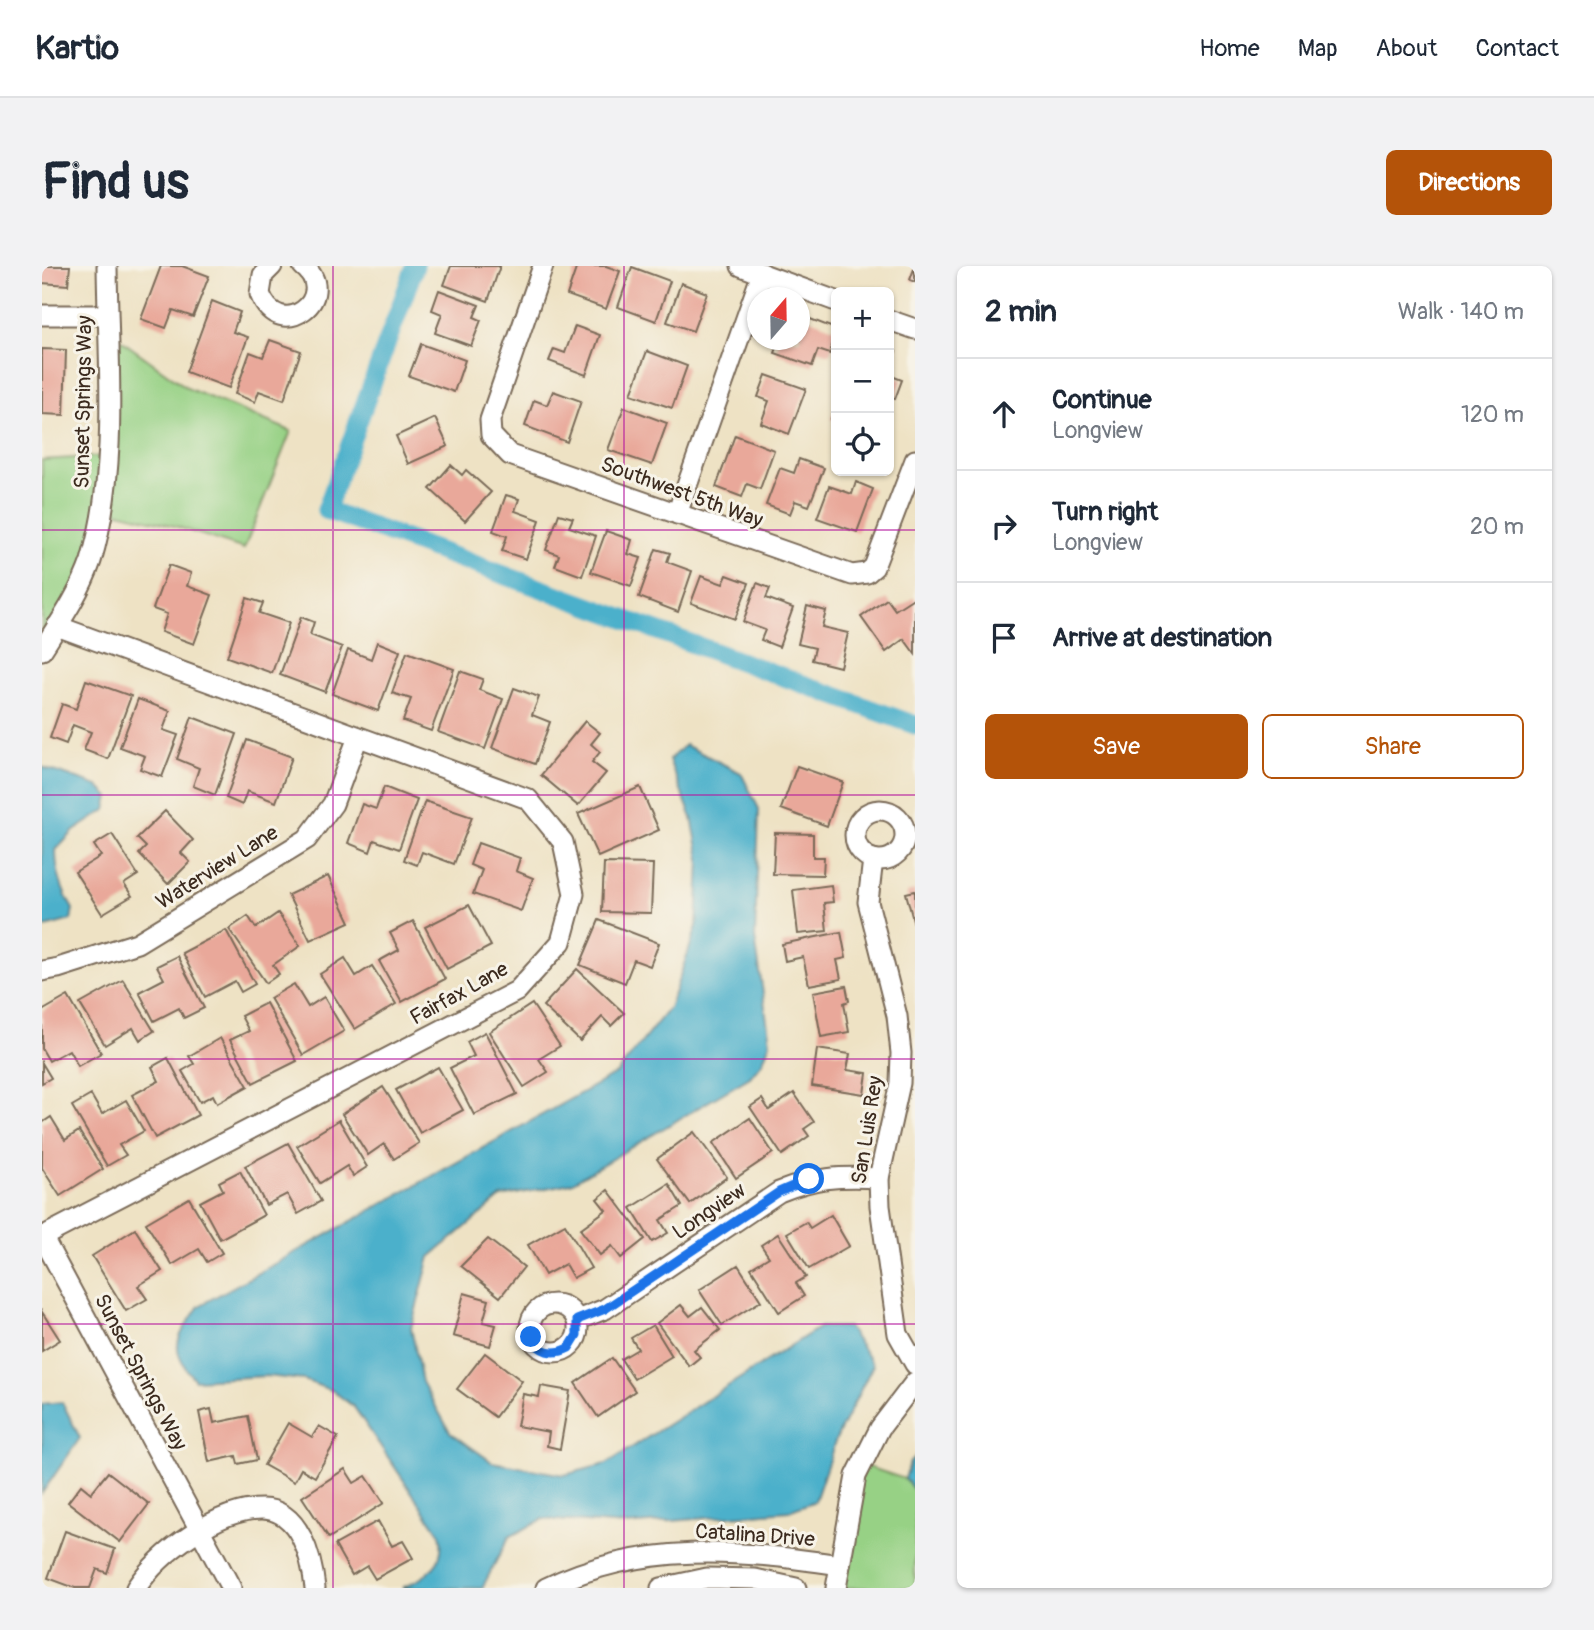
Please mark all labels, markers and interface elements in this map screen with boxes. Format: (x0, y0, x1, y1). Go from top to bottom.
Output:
text: Kartio (35, 28, 119, 69)
text: Home (1199, 34, 1260, 63)
text: Map (1298, 34, 1338, 63)
text: About (1376, 34, 1438, 63)
text: Contact (1476, 34, 1559, 63)
button: Directions (1386, 150, 1552, 215)
text: Find us (42, 152, 189, 213)
north arrow (747, 287, 810, 350)
map controls (831, 287, 894, 476)
button: + (831, 287, 894, 350)
text: 2 min (985, 293, 1057, 330)
text: Walk · 140 m (1398, 297, 1524, 326)
street label: Sunset Springs Way (68, 315, 99, 489)
button: − (831, 350, 894, 413)
text: Continue (1052, 384, 1152, 416)
icon: ahead (985, 395, 1023, 433)
text: 120 m (1461, 400, 1524, 429)
button: locate (831, 413, 894, 476)
text: Longview (1052, 416, 1143, 445)
street label: Southwest 5th Way (597, 451, 766, 534)
text: Turn right (1052, 496, 1158, 528)
icon: right (985, 507, 1023, 545)
text: 20 m (1470, 512, 1524, 541)
text: Longview (1052, 528, 1143, 557)
icon: arrive (985, 619, 1023, 657)
text: Arrive at destination (1052, 622, 1272, 654)
button: Save (985, 714, 1248, 779)
button: Share (1262, 714, 1524, 779)
street label: Waterview Lane (151, 819, 284, 916)
street label: Fairfax Lane (405, 955, 514, 1031)
street label: San Luis Rey (846, 1074, 889, 1186)
route start (793, 1163, 824, 1194)
street label: Longview (667, 1177, 751, 1246)
street label: Sunset Springs Way (88, 1289, 193, 1455)
route end (515, 1321, 546, 1352)
street label: Catalina Drive (694, 1518, 816, 1553)

